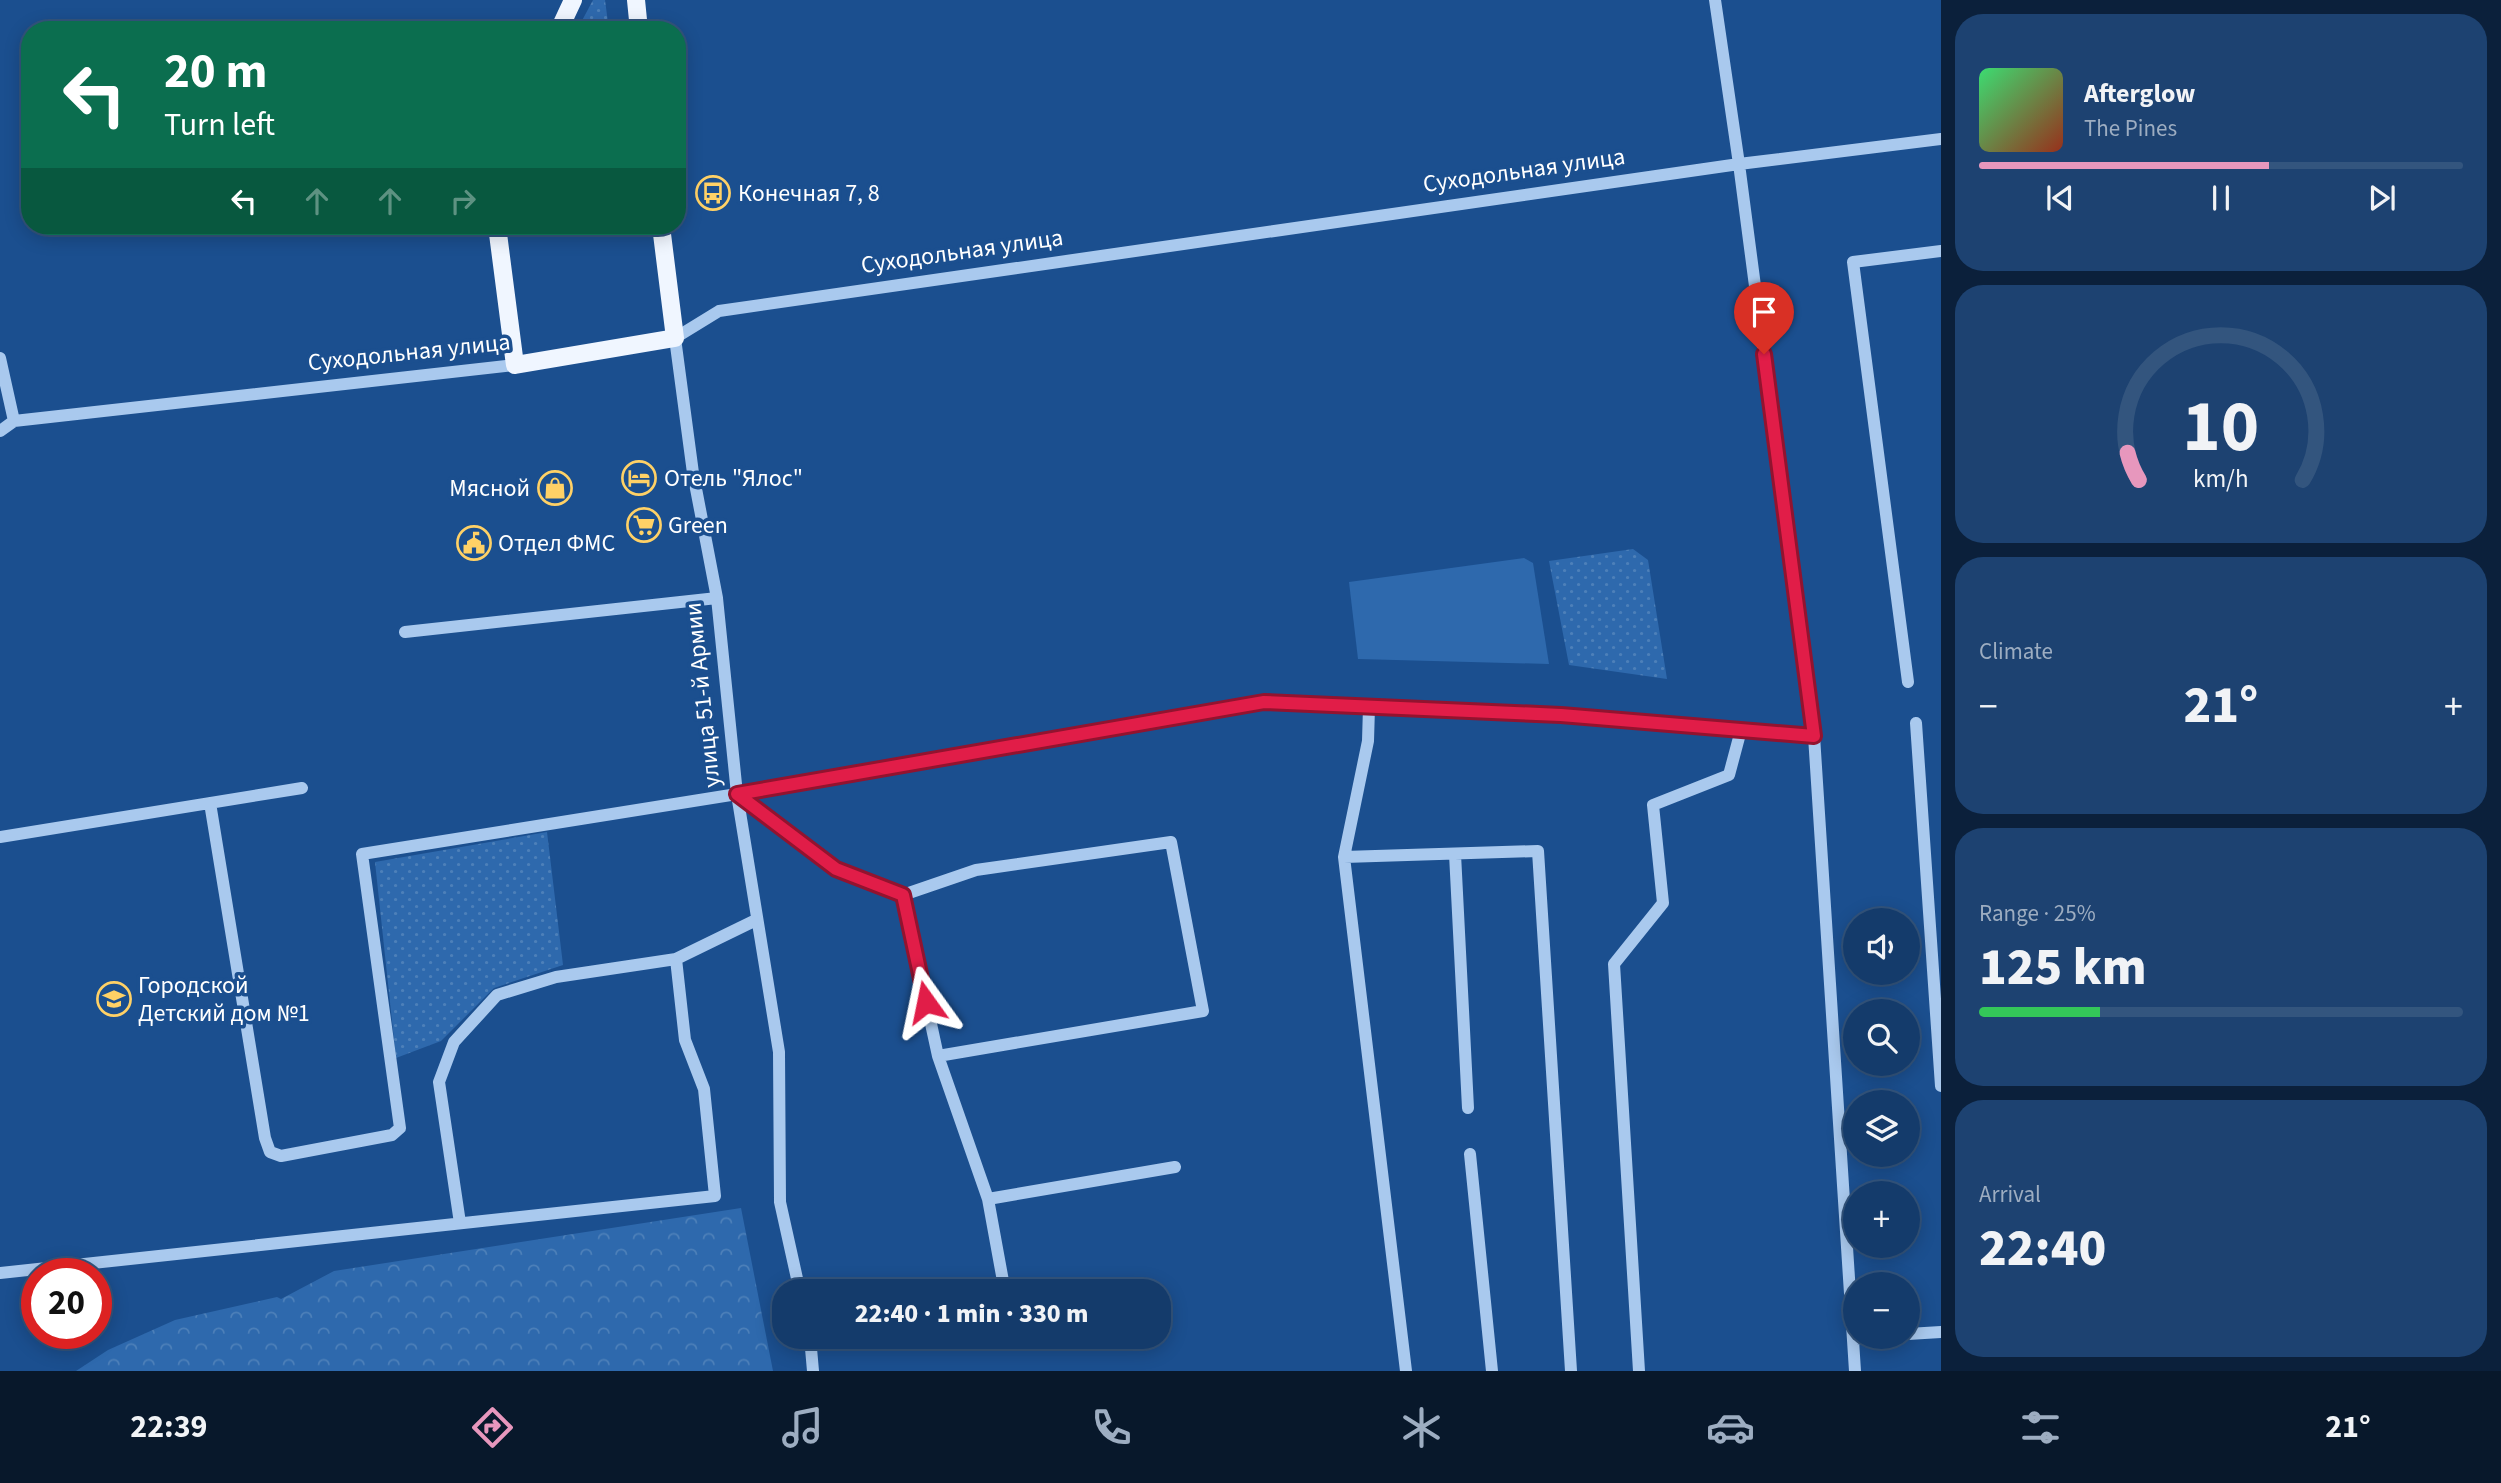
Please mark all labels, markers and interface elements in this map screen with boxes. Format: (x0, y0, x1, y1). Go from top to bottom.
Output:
text: 20 m (164, 37, 268, 107)
icon: left (49, 49, 140, 140)
text: Afterglow (2084, 75, 2195, 112)
text: Turn left (164, 102, 275, 148)
text: The Pines (2084, 112, 2177, 145)
street label: Суходольная улица (1421, 139, 1627, 202)
bus stop icon: Конечная 7, 8 (694, 174, 732, 212)
place label: Конечная 7, 8 (738, 176, 880, 211)
icon: previous (2041, 179, 2079, 217)
icon: pause (2202, 179, 2240, 217)
icon: next (2363, 179, 2401, 217)
icon: left (225, 182, 263, 220)
icon: ahead (298, 182, 336, 220)
icon: ahead (371, 182, 409, 220)
icon: right (444, 182, 482, 220)
street label: Суходольная улица (859, 220, 1065, 283)
pin (1734, 282, 1794, 354)
icon: arrive (1745, 293, 1783, 331)
street label: Суходольная улица (306, 324, 512, 381)
text: 10 (2183, 376, 2259, 480)
hotel icon: Отель "Ялос" (620, 459, 658, 497)
place label: Отель "Ялос" (664, 461, 803, 496)
text: km/h (2193, 461, 2249, 497)
shop icon: Мясной (536, 469, 574, 507)
place label: Мясной (449, 471, 530, 506)
supermarket icon: Green (625, 506, 663, 544)
place label: Green (668, 508, 728, 543)
public building icon: Отдел ФМС (455, 524, 493, 562)
place label: Отдел ФМС (498, 526, 615, 561)
street label: улица 51-й Армии (675, 601, 730, 789)
text: Climate (1979, 635, 2053, 668)
text: 21° (2184, 669, 2258, 743)
text: − (1979, 680, 1998, 734)
text: + (2444, 680, 2463, 734)
text: Range · 25% (1979, 897, 2096, 930)
map controls (1843, 908, 1920, 1349)
button: sound (1843, 908, 1920, 985)
text: 125 km (1979, 931, 2147, 1005)
position arrow (889, 965, 963, 1039)
place label: Городской Детский дом №1 (138, 968, 310, 1031)
school or university icon: Городской Детский дом №1 (95, 980, 133, 1018)
button: search (1843, 999, 1920, 1076)
button: layers (1843, 1090, 1920, 1167)
text: Arrival (1979, 1178, 2041, 1211)
button: + (1843, 1181, 1920, 1258)
text: 22:40 (1979, 1212, 2106, 1286)
speed limit sign: 20 (21, 1258, 112, 1349)
button: − (1843, 1272, 1920, 1349)
text: 22:40 · 1 min · 330 m (855, 1295, 1088, 1332)
icon: directions (468, 1403, 517, 1452)
icon: music (778, 1403, 827, 1452)
icon: phone (1087, 1403, 1136, 1452)
icon: climate (1397, 1403, 1446, 1452)
icon: car (1706, 1403, 1755, 1452)
icon: filters (2016, 1403, 2065, 1452)
text: 22:39 (130, 1404, 207, 1450)
text: 21° (2325, 1404, 2371, 1450)

